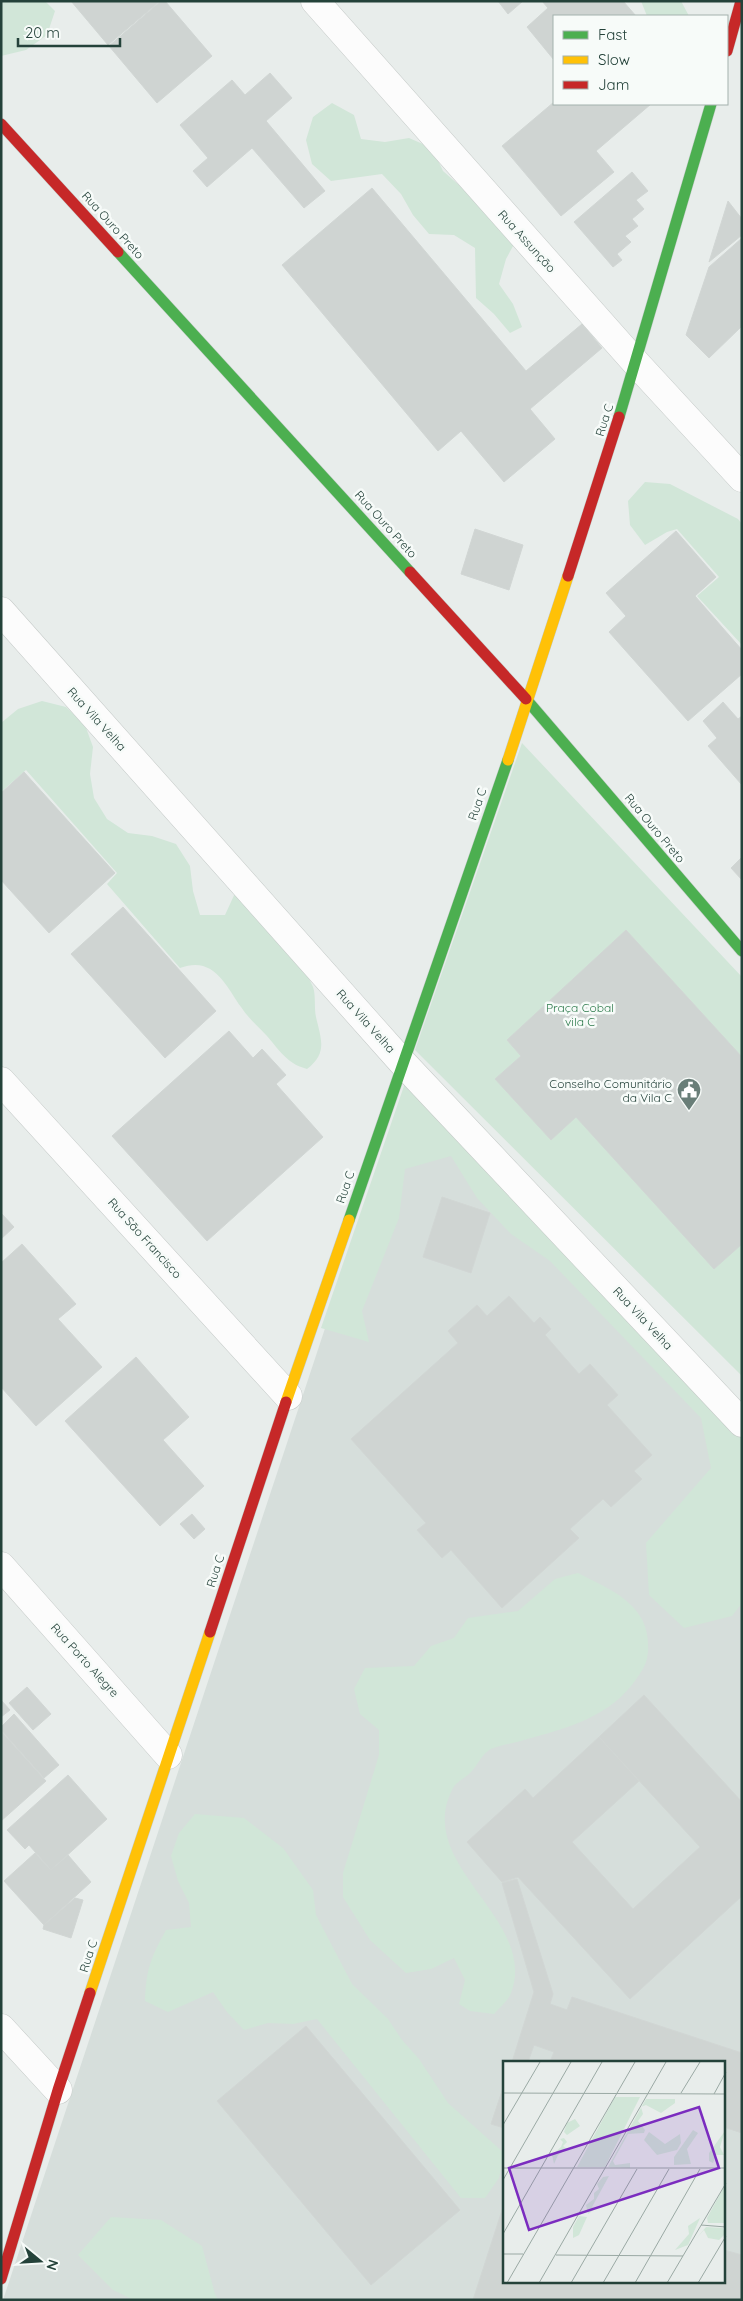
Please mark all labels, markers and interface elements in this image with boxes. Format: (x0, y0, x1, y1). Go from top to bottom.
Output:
scale bar (18, 15, 120, 47)
legend (553, 15, 728, 105)
text: 20 m (25, 23, 60, 42)
text: Fast (598, 25, 627, 44)
text: Slow (598, 50, 630, 69)
text: Jam (598, 75, 629, 94)
street label: Rua Ouro Preto (79, 188, 147, 262)
street label: Rua Assunção (495, 207, 559, 275)
street label: Rua C (592, 402, 616, 438)
street label: Rua Ouro Preto (352, 487, 420, 561)
street label: Rua Vila Velha (64, 684, 130, 754)
street label: Rua C (465, 786, 490, 822)
street label: Rua Ouro Preto (622, 790, 688, 866)
street label: Rua Vila Velha (333, 986, 399, 1056)
park label: Praça Cobal vila C (546, 1000, 614, 1029)
place label: Conselho Comunitário da Vila C (549, 1076, 672, 1105)
public building icon: Conselho Comunitário da Vila C (676, 1077, 702, 1111)
street label: Rua C (333, 1169, 358, 1205)
street label: Rua São Francisco (105, 1195, 185, 1281)
street label: Rua Vila Velha (610, 1283, 676, 1353)
street label: Rua C (203, 1553, 227, 1589)
street label: Rua Porto Alegre (48, 1620, 122, 1700)
street label: Rua C (76, 1938, 100, 1974)
inset map (503, 2061, 726, 2284)
north arrow (15, 2236, 65, 2286)
text: N (42, 2257, 63, 2273)

